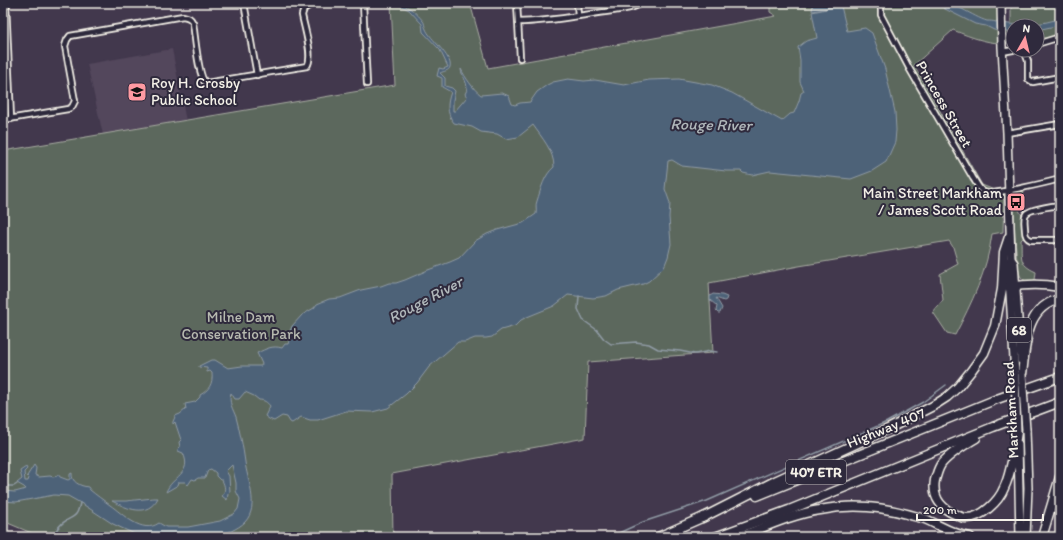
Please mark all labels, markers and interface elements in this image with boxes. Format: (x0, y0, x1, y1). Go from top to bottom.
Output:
north arrow (1005, 18, 1045, 58)
text: N (1022, 22, 1031, 36)
street label: Princess Street (912, 57, 976, 151)
place label: Roy H. Crosby Public School (151, 74, 240, 109)
school or university icon: Roy H. Crosby Public School (126, 81, 148, 103)
water label: Rouge River (670, 114, 753, 135)
place label: Main Street Markham / James Scott Road (863, 184, 1003, 219)
bus stop icon: Main Street Markham / James Scott Road (1005, 191, 1027, 213)
water label: Rouge River (385, 271, 467, 327)
park label: Milne Dam Conservation Park (181, 308, 301, 343)
road number: 68 (1007, 318, 1031, 342)
street label: Markham Road (999, 361, 1023, 459)
street label: Highway 407 (844, 404, 928, 452)
road number: 407 ETR (786, 460, 846, 484)
scale bar (917, 496, 1043, 522)
text: 200 m (923, 503, 957, 517)

